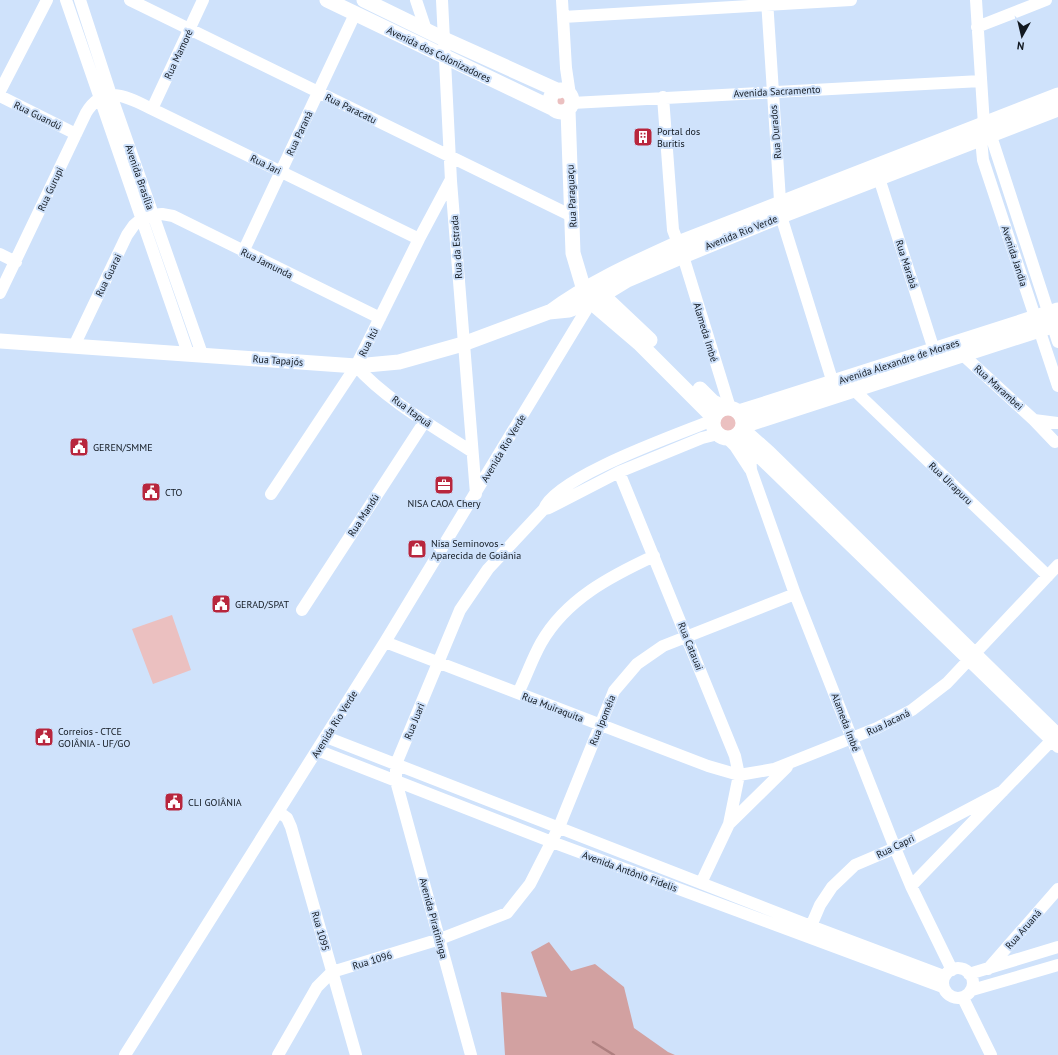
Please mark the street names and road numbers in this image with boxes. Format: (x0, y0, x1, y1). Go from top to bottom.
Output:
street label: Avenida dos Colonizadores (385, 24, 493, 85)
street label: Rua Mamoré (161, 27, 196, 81)
street label: Avenida Sacramento (733, 83, 821, 100)
street label: Rua Paracatu (323, 90, 379, 126)
street label: Rua Guandú (12, 98, 64, 133)
street label: Rua Durados (767, 104, 784, 159)
street label: Rua Paraná (283, 109, 315, 158)
street label: Avenida Brasília (122, 143, 157, 212)
street label: Rua Jari (248, 151, 283, 177)
street label: Rua Paraguaçu (563, 164, 580, 228)
street label: Rua Gurupi (35, 165, 66, 213)
street label: Avenida Rio Verde (703, 212, 779, 253)
street label: Rua da Estrada (448, 215, 465, 279)
street label: Avenida Jandia (999, 224, 1030, 288)
street label: Rua Marabá (893, 238, 921, 290)
street label: Rua Jamunda (239, 245, 295, 282)
street label: Rua Guarai (92, 252, 124, 299)
street label: Alameda Imbé (690, 301, 721, 363)
street label: Rua Itú (356, 326, 381, 359)
street label: Avenida Alexandre de Moraes (837, 336, 961, 387)
street label: Rua Tapajós (252, 352, 304, 369)
street label: Rua Marambei (972, 362, 1026, 413)
street label: Rua Itapuã (389, 393, 434, 430)
street label: Avenida Rio Verde (478, 412, 529, 485)
street label: Rua Uirapuru (926, 459, 975, 507)
street label: Rua Mandú (345, 492, 382, 539)
street label: Rua Catauai (675, 620, 706, 672)
street label: Avenida Rio Verde (309, 688, 360, 760)
street label: Rua Muiraquita (520, 690, 586, 725)
street label: Alameda Imbé (828, 691, 863, 753)
street label: Rua Ipoméia (586, 693, 619, 747)
street label: Rua Juari (401, 701, 428, 741)
street label: Rua Jacaná (864, 706, 912, 739)
street label: Rua Capri (874, 832, 916, 861)
street label: Avenida Antônio Fidelis (580, 848, 679, 895)
street label: Avenida Piratininga (416, 876, 451, 960)
street label: Rua Aruaná (1003, 907, 1044, 952)
street label: Rua 1095 (309, 910, 332, 952)
street label: Rua 1096 (351, 948, 393, 973)

